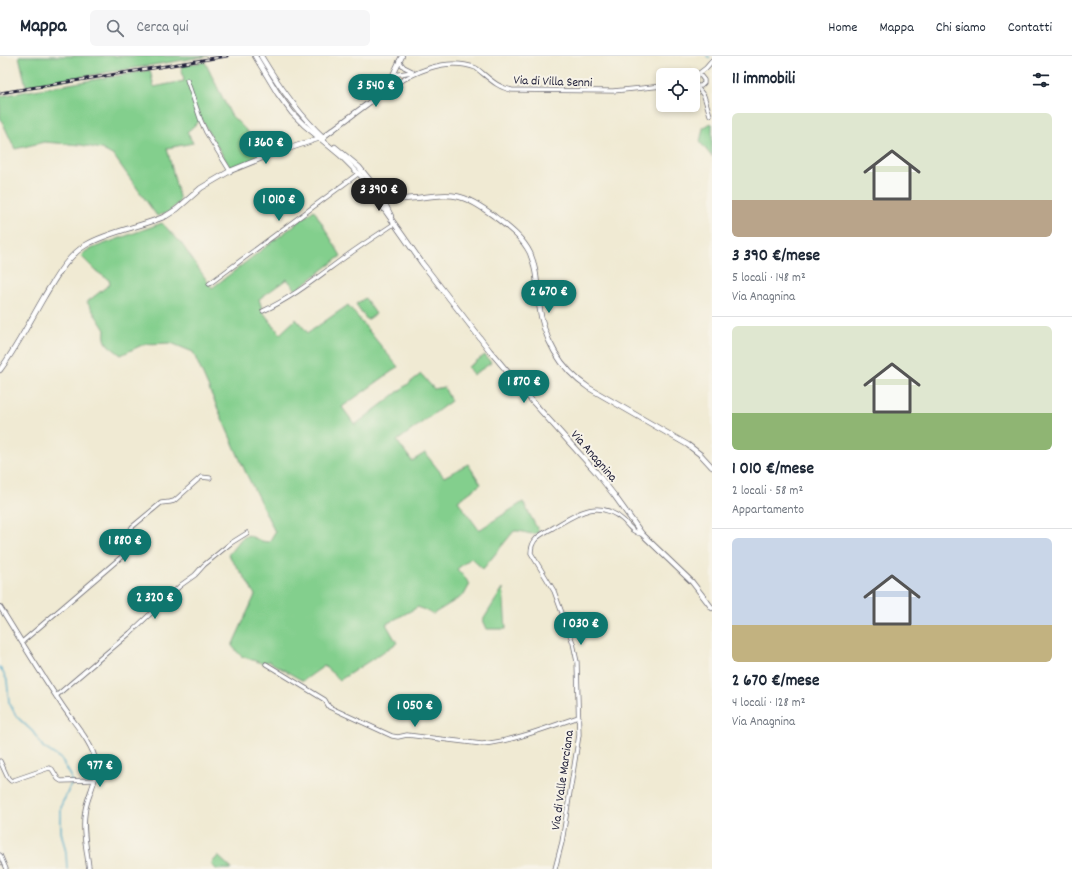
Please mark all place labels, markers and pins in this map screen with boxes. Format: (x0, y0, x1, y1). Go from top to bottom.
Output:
pin: 3 540 € (339, 74, 413, 108)
pin: 1 360 € (229, 131, 303, 165)
pin: 3 390 € (342, 178, 416, 212)
pin: 1 010 € (242, 188, 316, 222)
pin: 2 670 € (512, 280, 586, 314)
pin: 1 870 € (487, 370, 561, 404)
pin: 1 880 € (88, 529, 162, 563)
pin: 2 320 € (118, 586, 192, 620)
pin: 1 030 € (544, 612, 618, 646)
pin: 1 050 € (378, 694, 452, 728)
pin: 977 € (72, 754, 128, 788)

